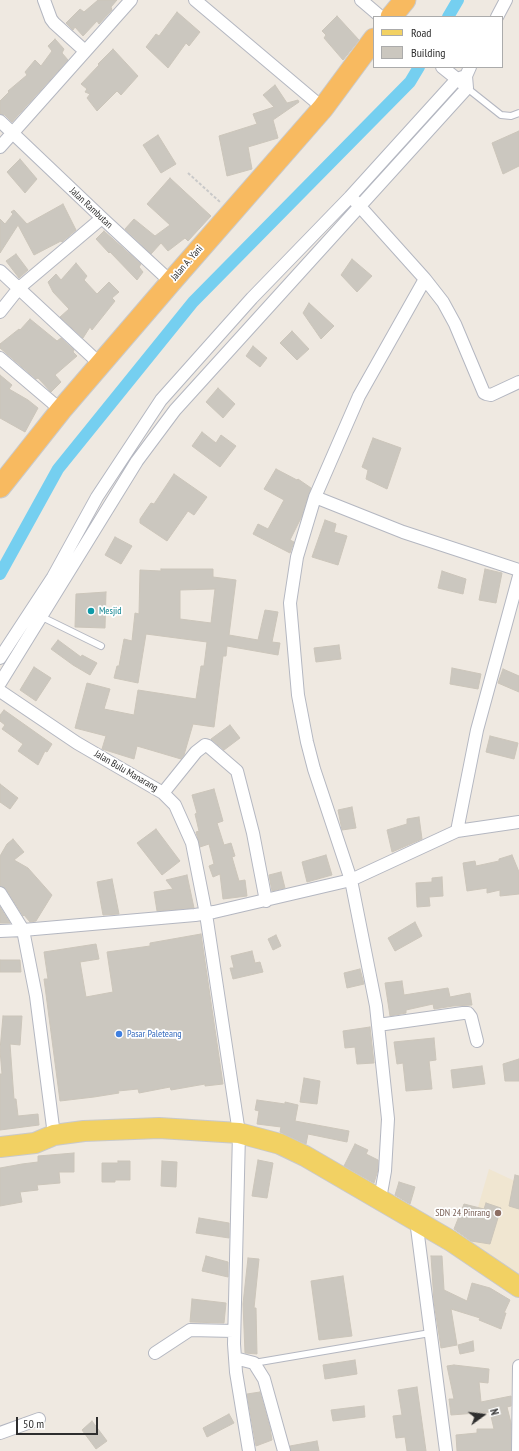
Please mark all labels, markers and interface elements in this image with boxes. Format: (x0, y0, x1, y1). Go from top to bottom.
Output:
legend (373, 16, 503, 68)
text: Road (411, 25, 431, 40)
text: Building (411, 45, 446, 60)
street label: Jalan Rambutan (67, 185, 115, 231)
street label: Jalan A. Yani (168, 243, 206, 283)
place label: Mesjid (99, 605, 122, 617)
marker: Mesjid (86, 606, 96, 616)
street label: Jalan Bulu Manarang (92, 748, 160, 794)
place label: Pasar Paleteang (127, 1028, 182, 1040)
marker: Pasar Paleteang (114, 1029, 124, 1039)
place label: SDN 24 Pinrang (435, 1207, 490, 1219)
marker: SDN 24 Pinrang (493, 1208, 503, 1218)
north arrow (463, 1395, 503, 1435)
text: N (487, 1407, 502, 1417)
scale bar (18, 1409, 100, 1435)
text: 50 m (23, 1416, 44, 1431)

